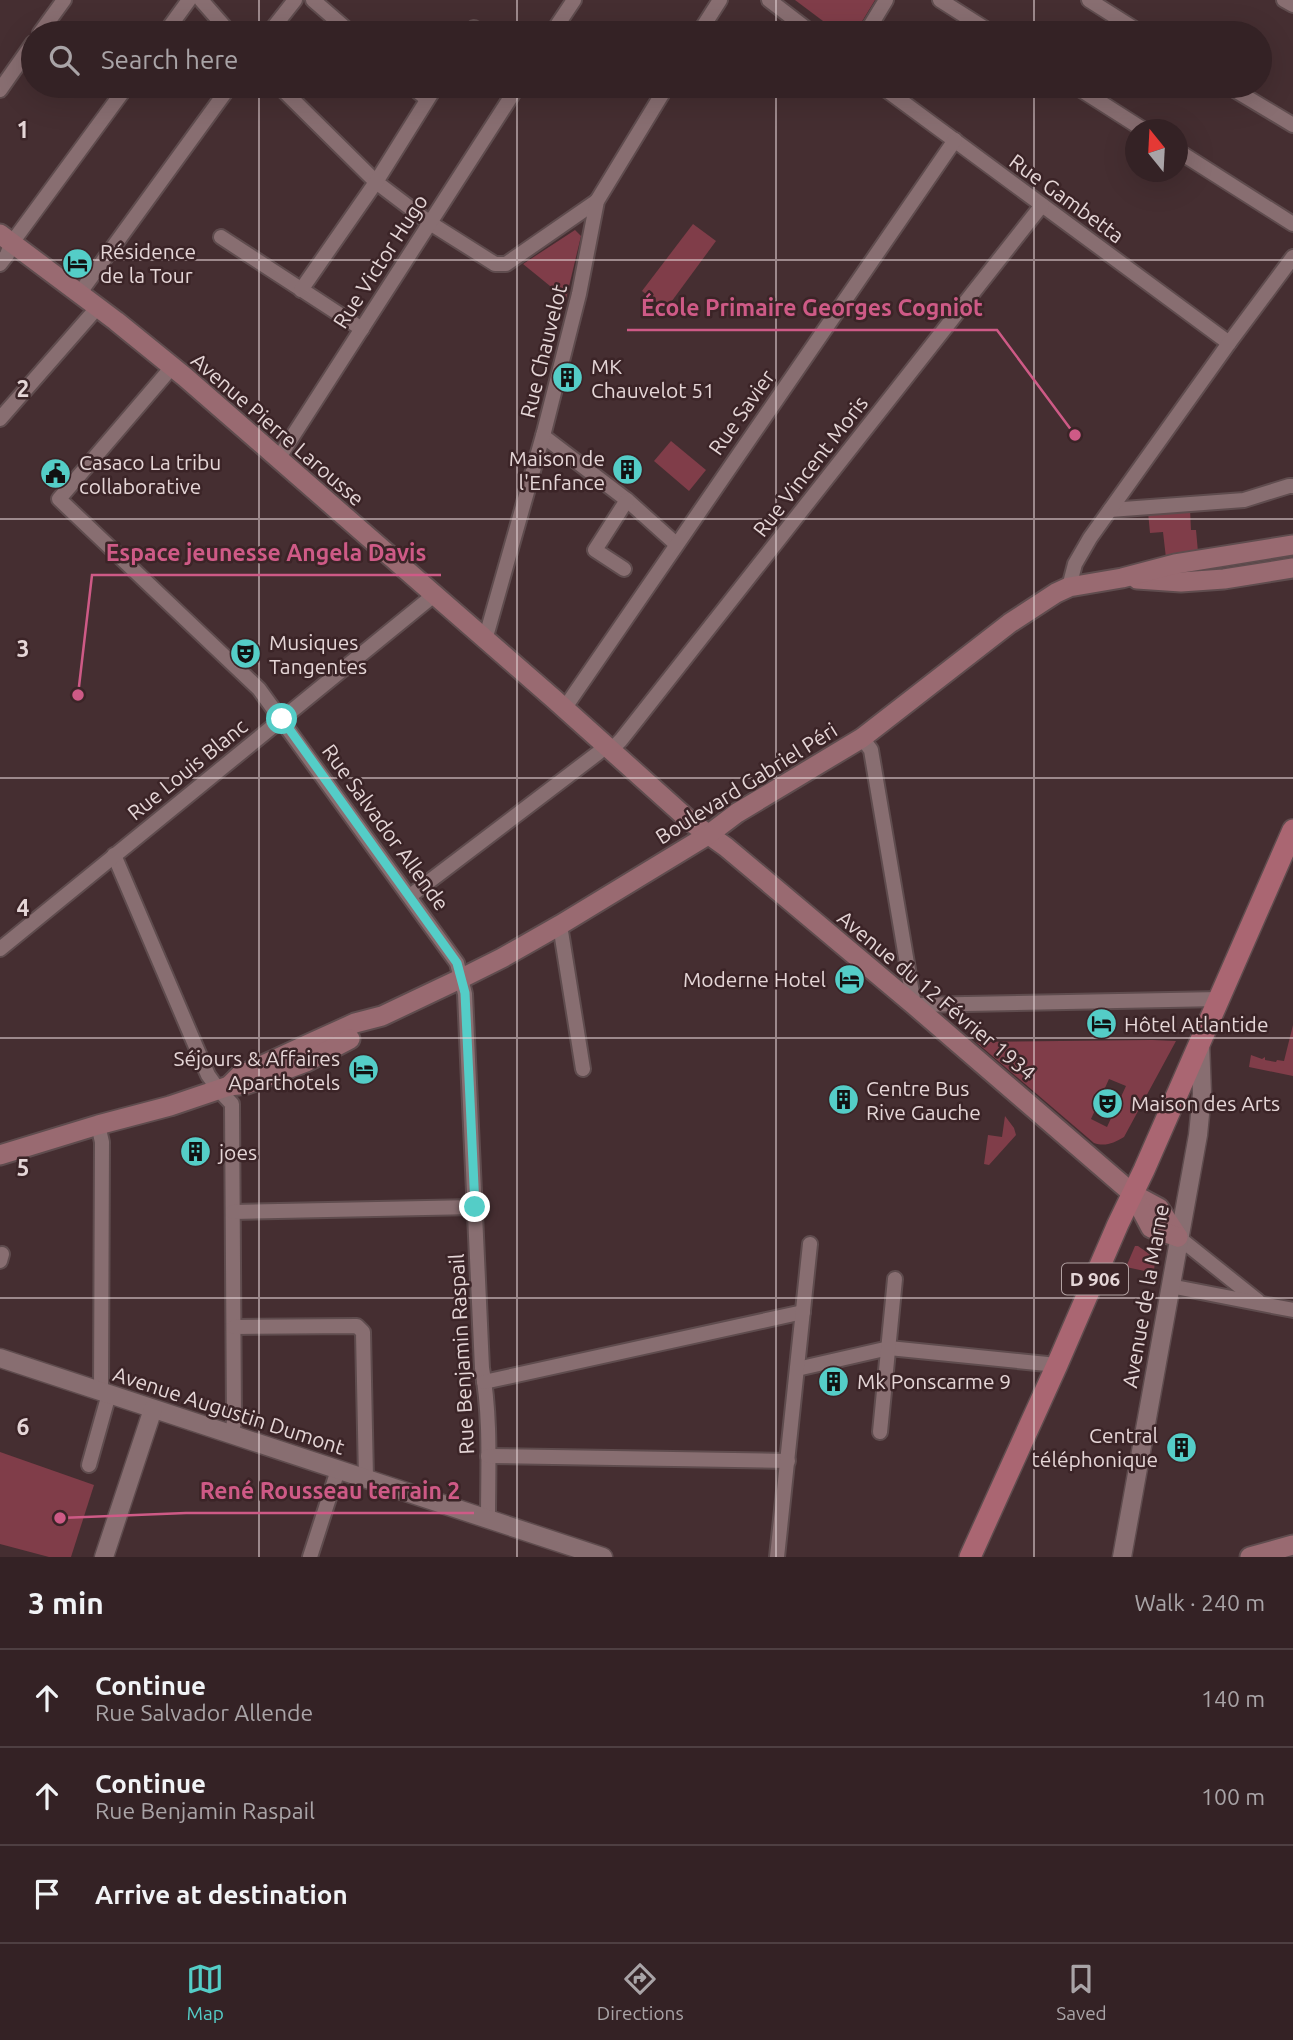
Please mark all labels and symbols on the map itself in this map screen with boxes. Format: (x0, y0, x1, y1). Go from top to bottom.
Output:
text: 1 (17, 117, 29, 142)
north arrow (1125, 119, 1188, 182)
street label: Rue Gambetta (1005, 148, 1129, 248)
street label: Rue Victor Hugo (328, 190, 432, 332)
place label: Résidence de la Tour (100, 239, 196, 287)
hotel icon: Résidence de la Tour (60, 246, 94, 280)
street label: Rue Chauvelot (515, 282, 571, 420)
callout: École Primaire Georges Cogniot (627, 286, 997, 330)
text: École Primaire Georges Cogniot (641, 292, 983, 320)
street label: Avenue Pierre Larousse (187, 348, 369, 510)
place label: MK Chauvelot 51 (591, 354, 715, 402)
building icon: MK Chauvelot 51 (551, 361, 585, 395)
street label: Rue Savier (703, 365, 779, 459)
text: 2 (17, 376, 29, 401)
street label: Rue Vincent Moris (748, 391, 872, 541)
place label: Maison de l'Enfance (509, 446, 605, 494)
place label: Casaco La tribu collaborative (79, 450, 221, 498)
building icon: Maison de l'Enfance (611, 453, 645, 487)
public building icon: Casaco La tribu collaborative (39, 457, 73, 491)
callout: Espace jeunesse Angela Davis (92, 531, 441, 575)
text: Espace jeunesse Angela Davis (106, 540, 426, 565)
place label: Musiques Tangentes (269, 630, 367, 678)
text: 3 (17, 636, 29, 661)
theatre icon: Musiques Tangentes (229, 637, 263, 671)
route start (266, 703, 297, 734)
street label: Rue Louis Blanc (122, 713, 252, 825)
street label: Boulevard Gabriel Péri (651, 717, 841, 849)
street label: Rue Salvador Allende (318, 739, 454, 915)
text: 4 (17, 895, 30, 920)
street label: Avenue du 12 Février 1934 (833, 905, 1041, 1085)
hotel icon: Moderne Hotel (832, 962, 866, 996)
place label: Moderne Hotel (683, 967, 826, 991)
hotel icon: Hôtel Atlantide (1084, 1007, 1118, 1041)
place label: Hôtel Atlantide (1124, 1012, 1269, 1036)
place label: Séjours & Affaires Aparthotels (173, 1046, 340, 1094)
hotel icon: Séjours & Affaires Aparthotels (346, 1053, 380, 1087)
place label: Centre Bus Rive Gauche (866, 1076, 981, 1124)
building icon: Centre Bus Rive Gauche (826, 1083, 860, 1117)
theatre icon: Maison des Arts (1091, 1086, 1125, 1120)
place label: Maison des Arts (1131, 1091, 1280, 1115)
building icon: joes (179, 1135, 213, 1169)
place label: joes (217, 1140, 257, 1164)
text: 5 (17, 1155, 29, 1180)
route end (459, 1191, 490, 1222)
street label: Avenue de la Marne (1117, 1202, 1173, 1390)
street label: Rue Benjamin Raspail (444, 1253, 478, 1455)
road number: D 906 (1062, 1264, 1128, 1294)
street label: Avenue Augustin Dumont (110, 1361, 348, 1459)
building icon: Mk Ponscarme 9 (817, 1364, 851, 1398)
place label: Mk Ponscarme 9 (857, 1369, 1011, 1393)
text: 6 (17, 1414, 30, 1439)
place label: Central téléphonique (1032, 1423, 1158, 1471)
building icon: Central téléphonique (1164, 1430, 1198, 1464)
callout: René Rousseau terrain 2 (186, 1469, 474, 1513)
text: René Rousseau terrain 2 (200, 1478, 460, 1503)

